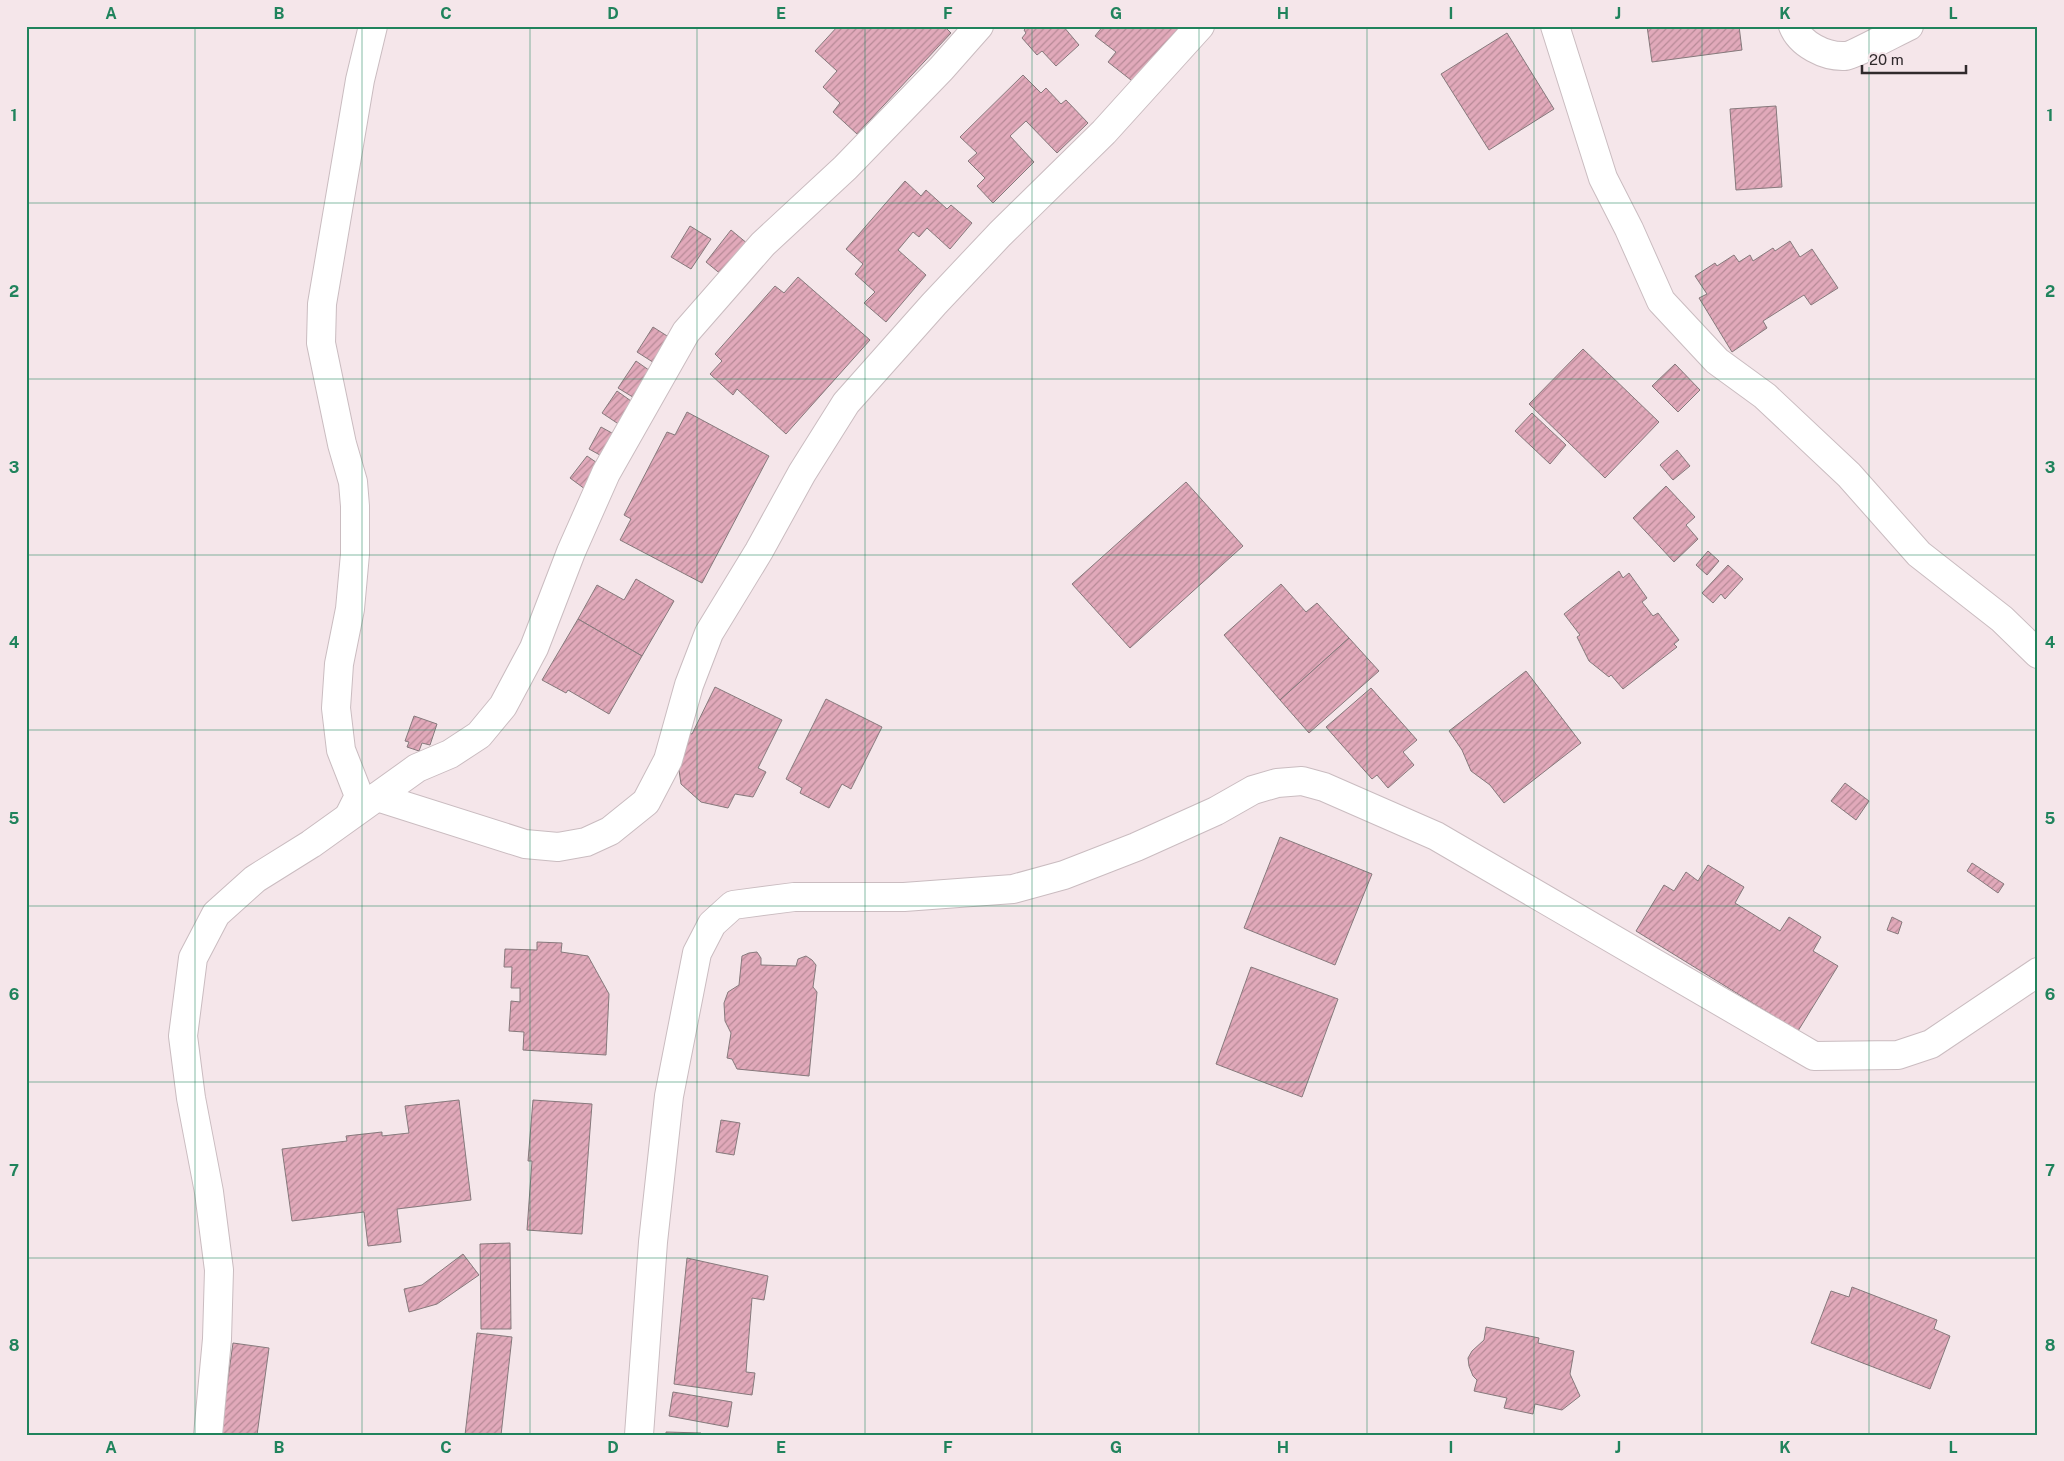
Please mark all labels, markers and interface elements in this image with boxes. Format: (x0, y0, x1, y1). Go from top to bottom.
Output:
text: A (105, 4, 117, 23)
text: B (274, 4, 285, 23)
text: C (440, 4, 452, 23)
text: D (607, 4, 619, 23)
text: E (776, 4, 786, 23)
text: F (943, 4, 953, 23)
text: G (1110, 4, 1122, 23)
text: H (1277, 4, 1289, 23)
text: I (1449, 4, 1453, 23)
text: J (1615, 4, 1621, 23)
text: K (1779, 4, 1791, 23)
text: L (1948, 4, 1958, 23)
scale bar (1862, 42, 1965, 74)
text: 20 m (1869, 51, 1904, 68)
text: 1 (11, 106, 17, 125)
text: 1 (2047, 106, 2053, 125)
text: 2 (9, 282, 19, 301)
text: 2 (2045, 282, 2055, 301)
text: 3 (9, 458, 19, 477)
text: 3 (2045, 458, 2055, 477)
text: 4 (9, 633, 20, 652)
text: 4 (2045, 633, 2056, 652)
text: 5 (9, 809, 20, 828)
text: 5 (2045, 809, 2056, 828)
text: 6 (9, 985, 19, 1004)
text: 6 (2045, 985, 2055, 1004)
text: 7 (9, 1161, 19, 1180)
text: 7 (2045, 1161, 2055, 1180)
text: 8 (9, 1336, 20, 1355)
text: 8 (2045, 1336, 2056, 1355)
text: A (105, 1438, 117, 1457)
text: B (274, 1438, 285, 1457)
text: C (440, 1438, 452, 1457)
text: D (607, 1438, 619, 1457)
text: E (776, 1438, 786, 1457)
text: F (943, 1438, 953, 1457)
text: G (1110, 1438, 1122, 1457)
text: H (1277, 1438, 1289, 1457)
text: I (1449, 1438, 1453, 1457)
text: J (1615, 1438, 1621, 1457)
text: K (1779, 1438, 1791, 1457)
text: L (1948, 1438, 1958, 1457)

